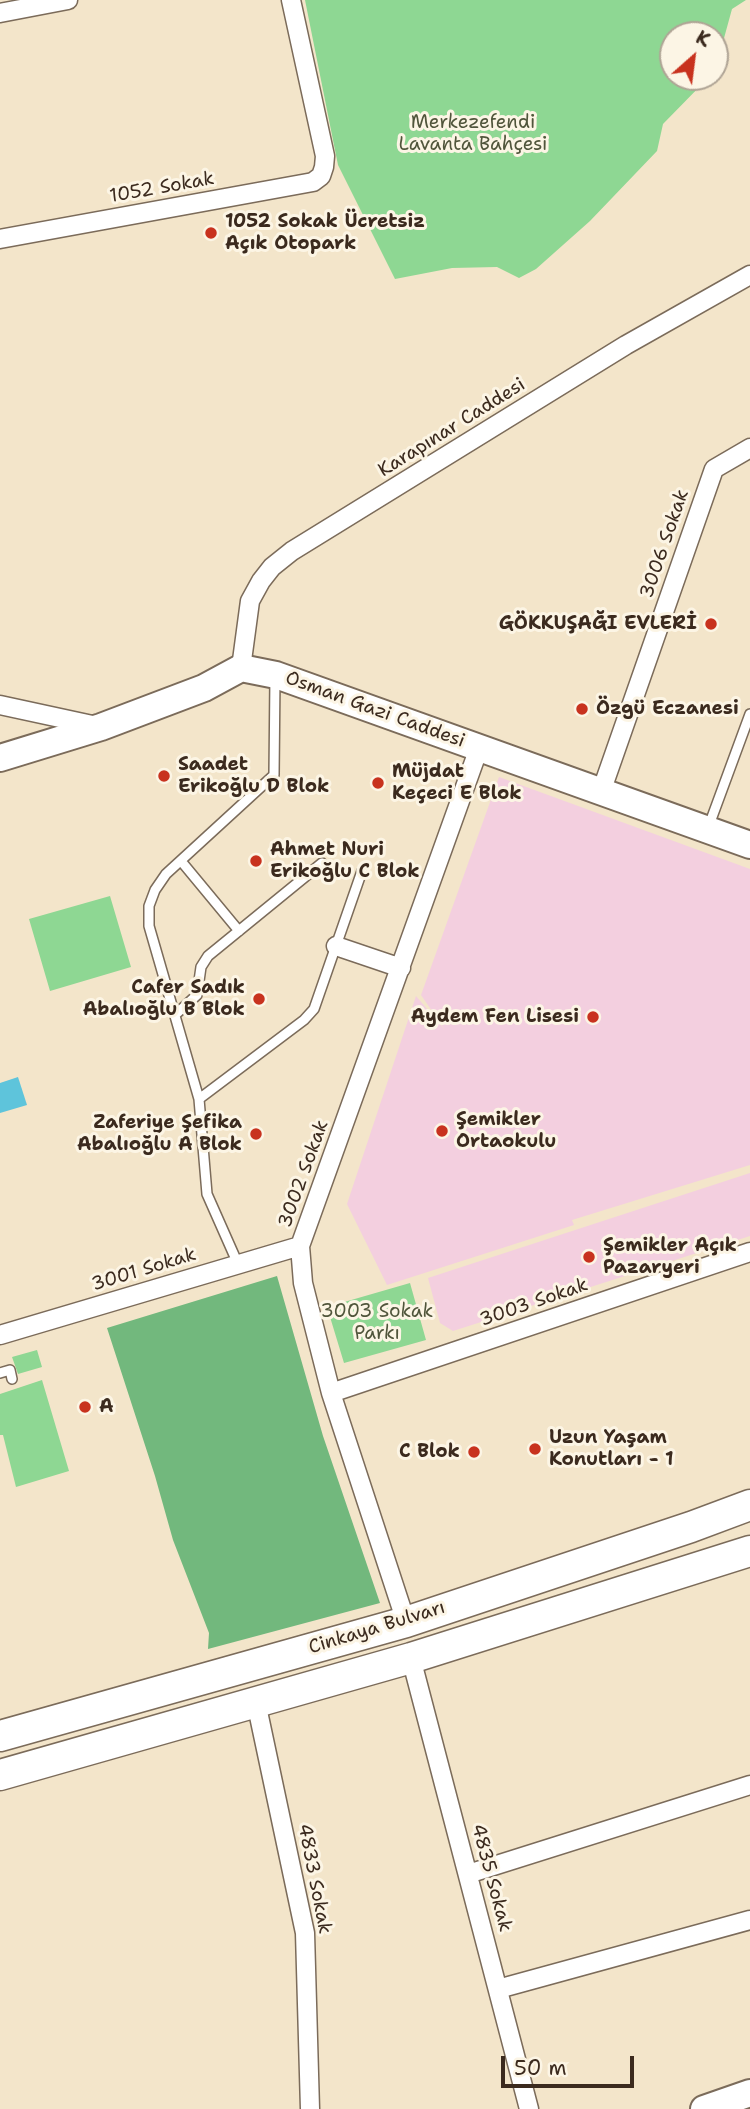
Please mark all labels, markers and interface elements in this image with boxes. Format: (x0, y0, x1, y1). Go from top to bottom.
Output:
north arrow (659, 21, 729, 91)
text: K (692, 25, 715, 53)
park label: Merkezefendi Lavanta Bahçesi (399, 112, 547, 156)
street label: 1052 Sokak (108, 168, 216, 208)
place label: 1052 Sokak Ücretsiz Açık Otopark (225, 211, 425, 255)
marker: 1052 Sokak Ücretsiz Açık Otopark (203, 225, 219, 241)
street label: Karapınar Caddesi (374, 374, 530, 482)
street label: 3006 Sokak (636, 487, 694, 601)
place label: GÖKKUŞAĞI EVLERİ (499, 613, 697, 635)
marker: GÖKKUŞAĞI EVLERİ (703, 616, 719, 632)
street label: Osman Gazi Caddesi (282, 667, 468, 753)
place label: Özgü Eczanesi (596, 698, 739, 720)
marker: Özgü Eczanesi (574, 701, 590, 717)
place label: Saadet Erikoğlu D Blok (178, 754, 329, 798)
place label: Müjdat Keçeci E Blok (392, 761, 522, 805)
marker: Saadet Erikoğlu D Blok (156, 768, 172, 784)
marker: Müjdat Keçeci E Blok (370, 775, 386, 791)
place label: Ahmet Nuri Erikoğlu C Blok (270, 839, 420, 883)
marker: Ahmet Nuri Erikoğlu C Blok (248, 853, 264, 869)
place label: Cafer Sadık Abalıoğlu B Blok (83, 977, 245, 1021)
marker: Cafer Sadık Abalıoğlu B Blok (251, 991, 267, 1007)
place label: Aydem Fen Lisesi (411, 1006, 579, 1028)
marker: Aydem Fen Lisesi (585, 1009, 601, 1025)
place label: Şemikler Ortaokulu (456, 1109, 556, 1153)
place label: Zaferiye Şefika Abalıoğlu A Blok (77, 1112, 242, 1156)
street label: 3002 Sokak (274, 1117, 334, 1231)
marker: Şemikler Ortaokulu (434, 1123, 450, 1139)
marker: Zaferiye Şefika Abalıoğlu A Blok (248, 1126, 264, 1142)
place label: Şemikler Açık Pazaryeri (603, 1235, 737, 1279)
street label: 3001 Sokak (89, 1243, 199, 1297)
marker: Şemikler Açık Pazaryeri (581, 1249, 597, 1265)
street label: 3003 Sokak (477, 1274, 591, 1332)
park label: 3003 Sokak Parkı (321, 1301, 433, 1345)
place label: A (99, 1396, 114, 1418)
marker: A (77, 1399, 93, 1415)
place label: Uzun Yaşam Konutları - 1 (549, 1427, 674, 1471)
place label: C Blok (399, 1441, 460, 1463)
marker: Uzun Yaşam Konutları - 1 (527, 1441, 543, 1457)
marker: C Blok (466, 1444, 482, 1460)
street label: Cinkaya Bulvarı (306, 1596, 448, 1660)
street label: 4833 Sokak (292, 1822, 336, 1936)
street label: 4835 Sokak (466, 1822, 516, 1934)
scale bar (505, 2042, 638, 2086)
text: 50 m (514, 2054, 567, 2082)

